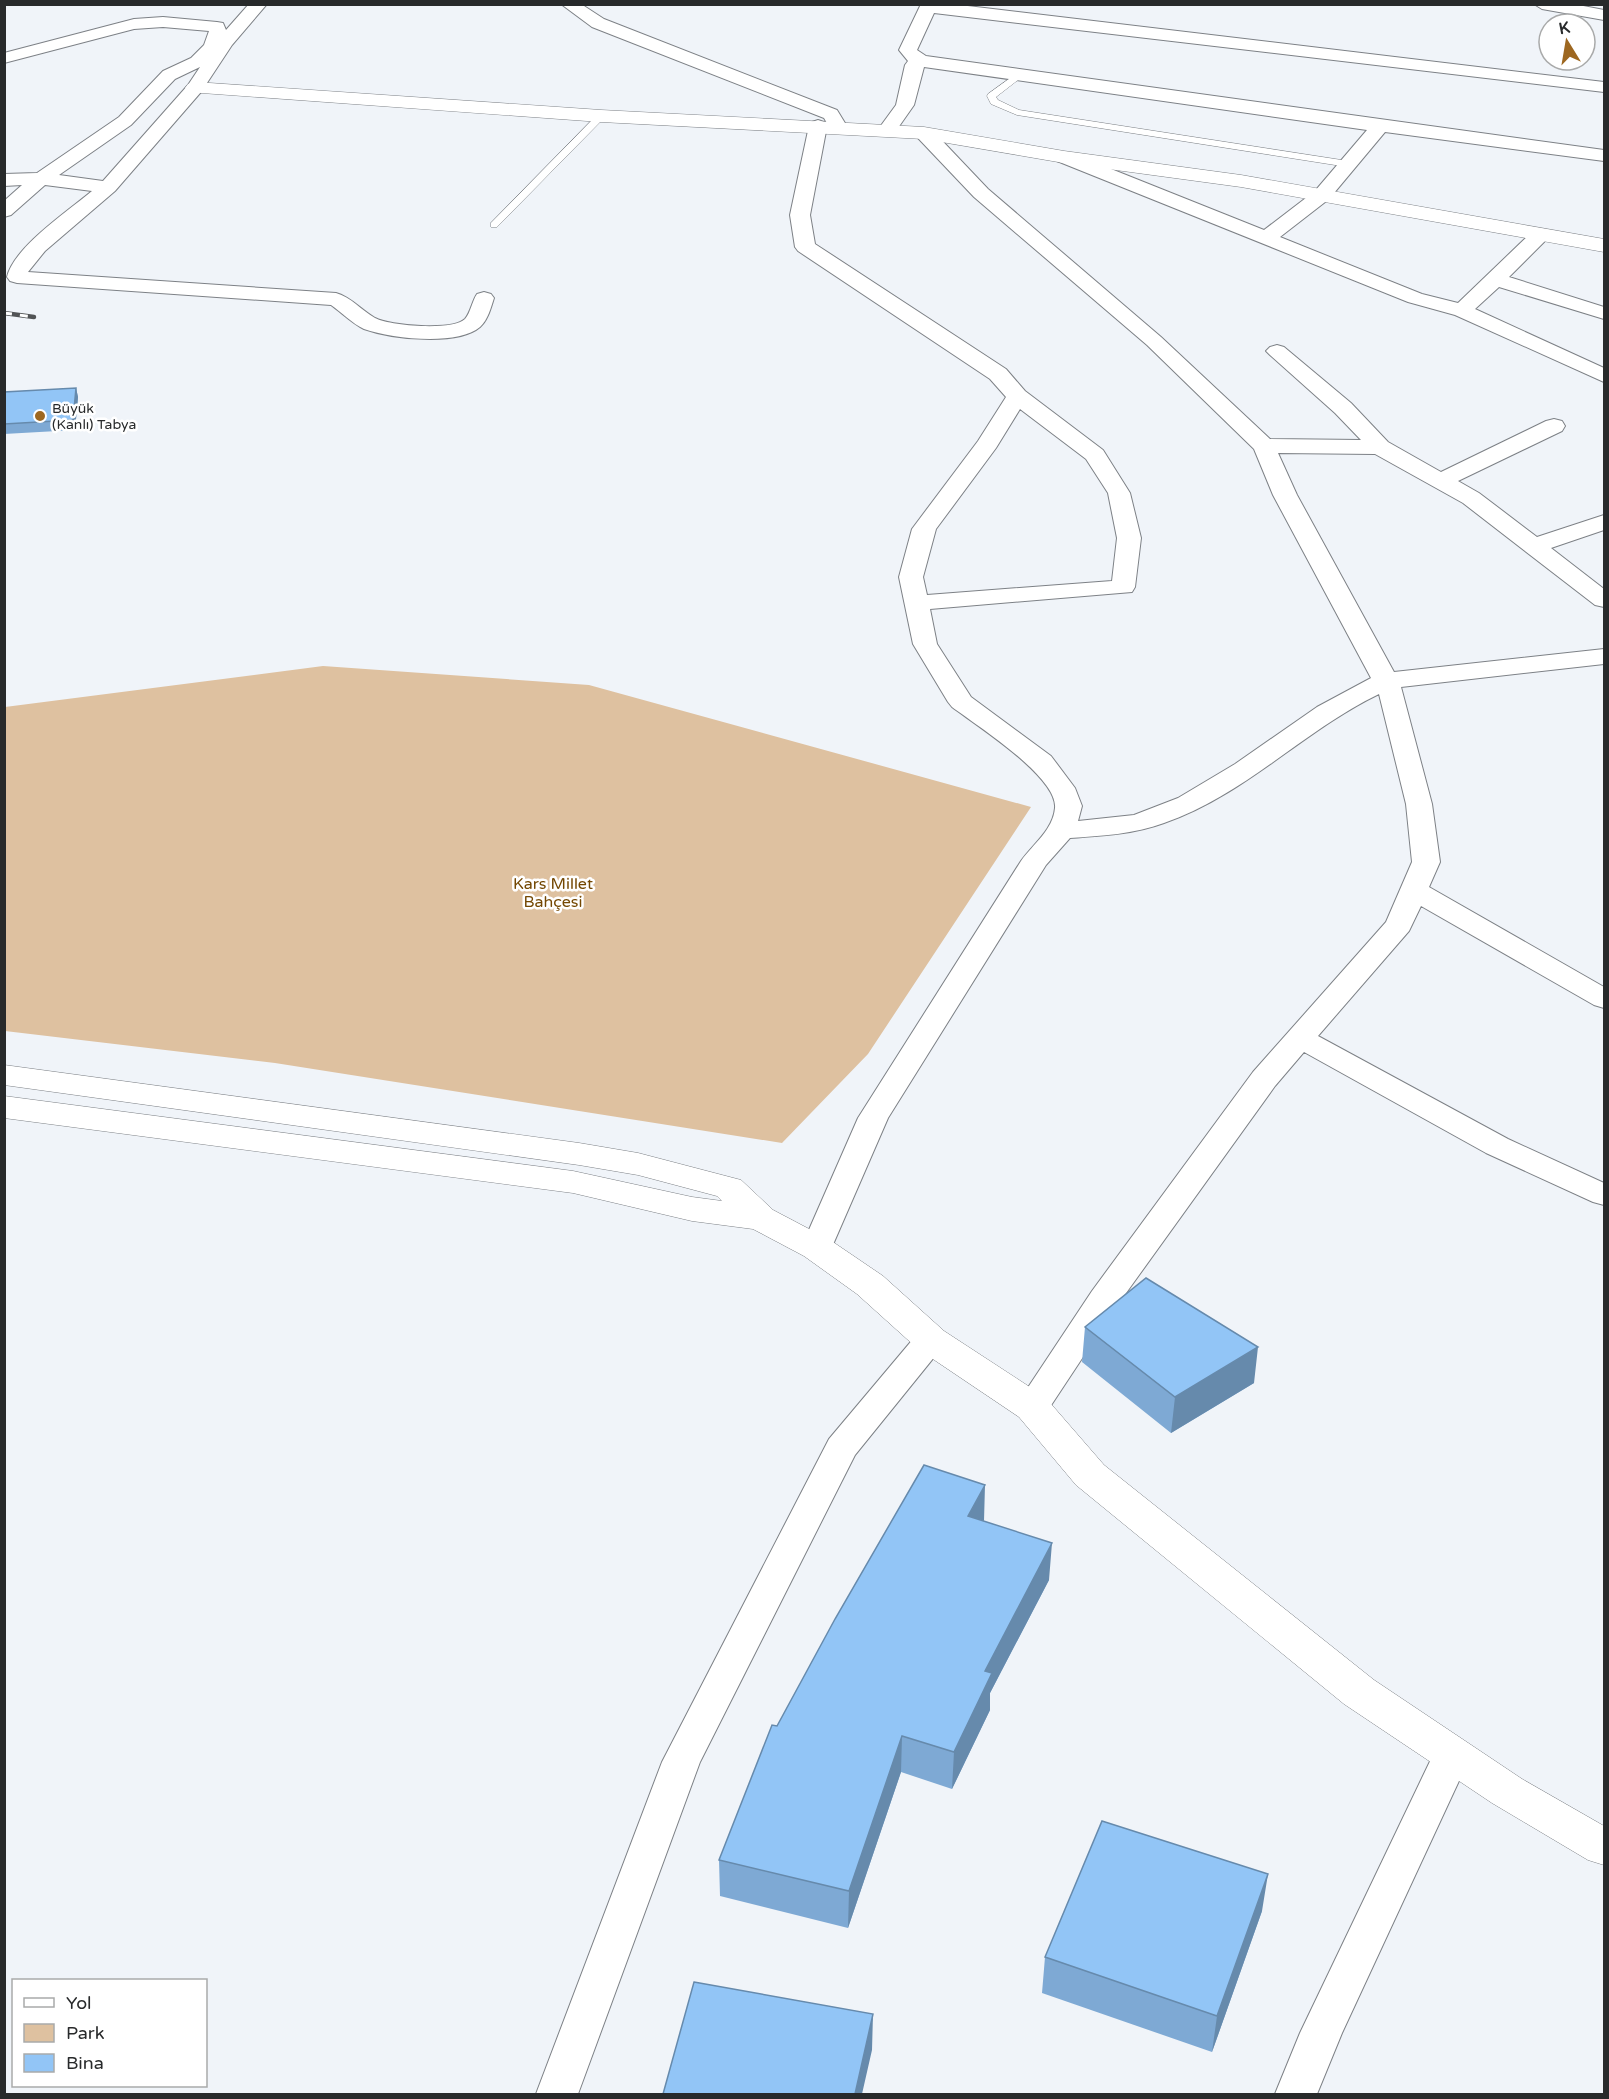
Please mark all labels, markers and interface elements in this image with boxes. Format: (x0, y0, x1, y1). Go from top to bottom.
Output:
north arrow (1537, 12, 1597, 72)
text: K (1557, 17, 1572, 39)
place label: Büyük (Kanlı) Tabya (52, 400, 136, 433)
marker: Büyük (Kanlı) Tabya (33, 409, 47, 423)
park label: Kars Millet Bahçesi (513, 874, 593, 912)
legend (12, 1979, 207, 2087)
text: Yol (66, 1992, 92, 2014)
text: Park (66, 2022, 105, 2044)
text: Bina (66, 2052, 104, 2074)

